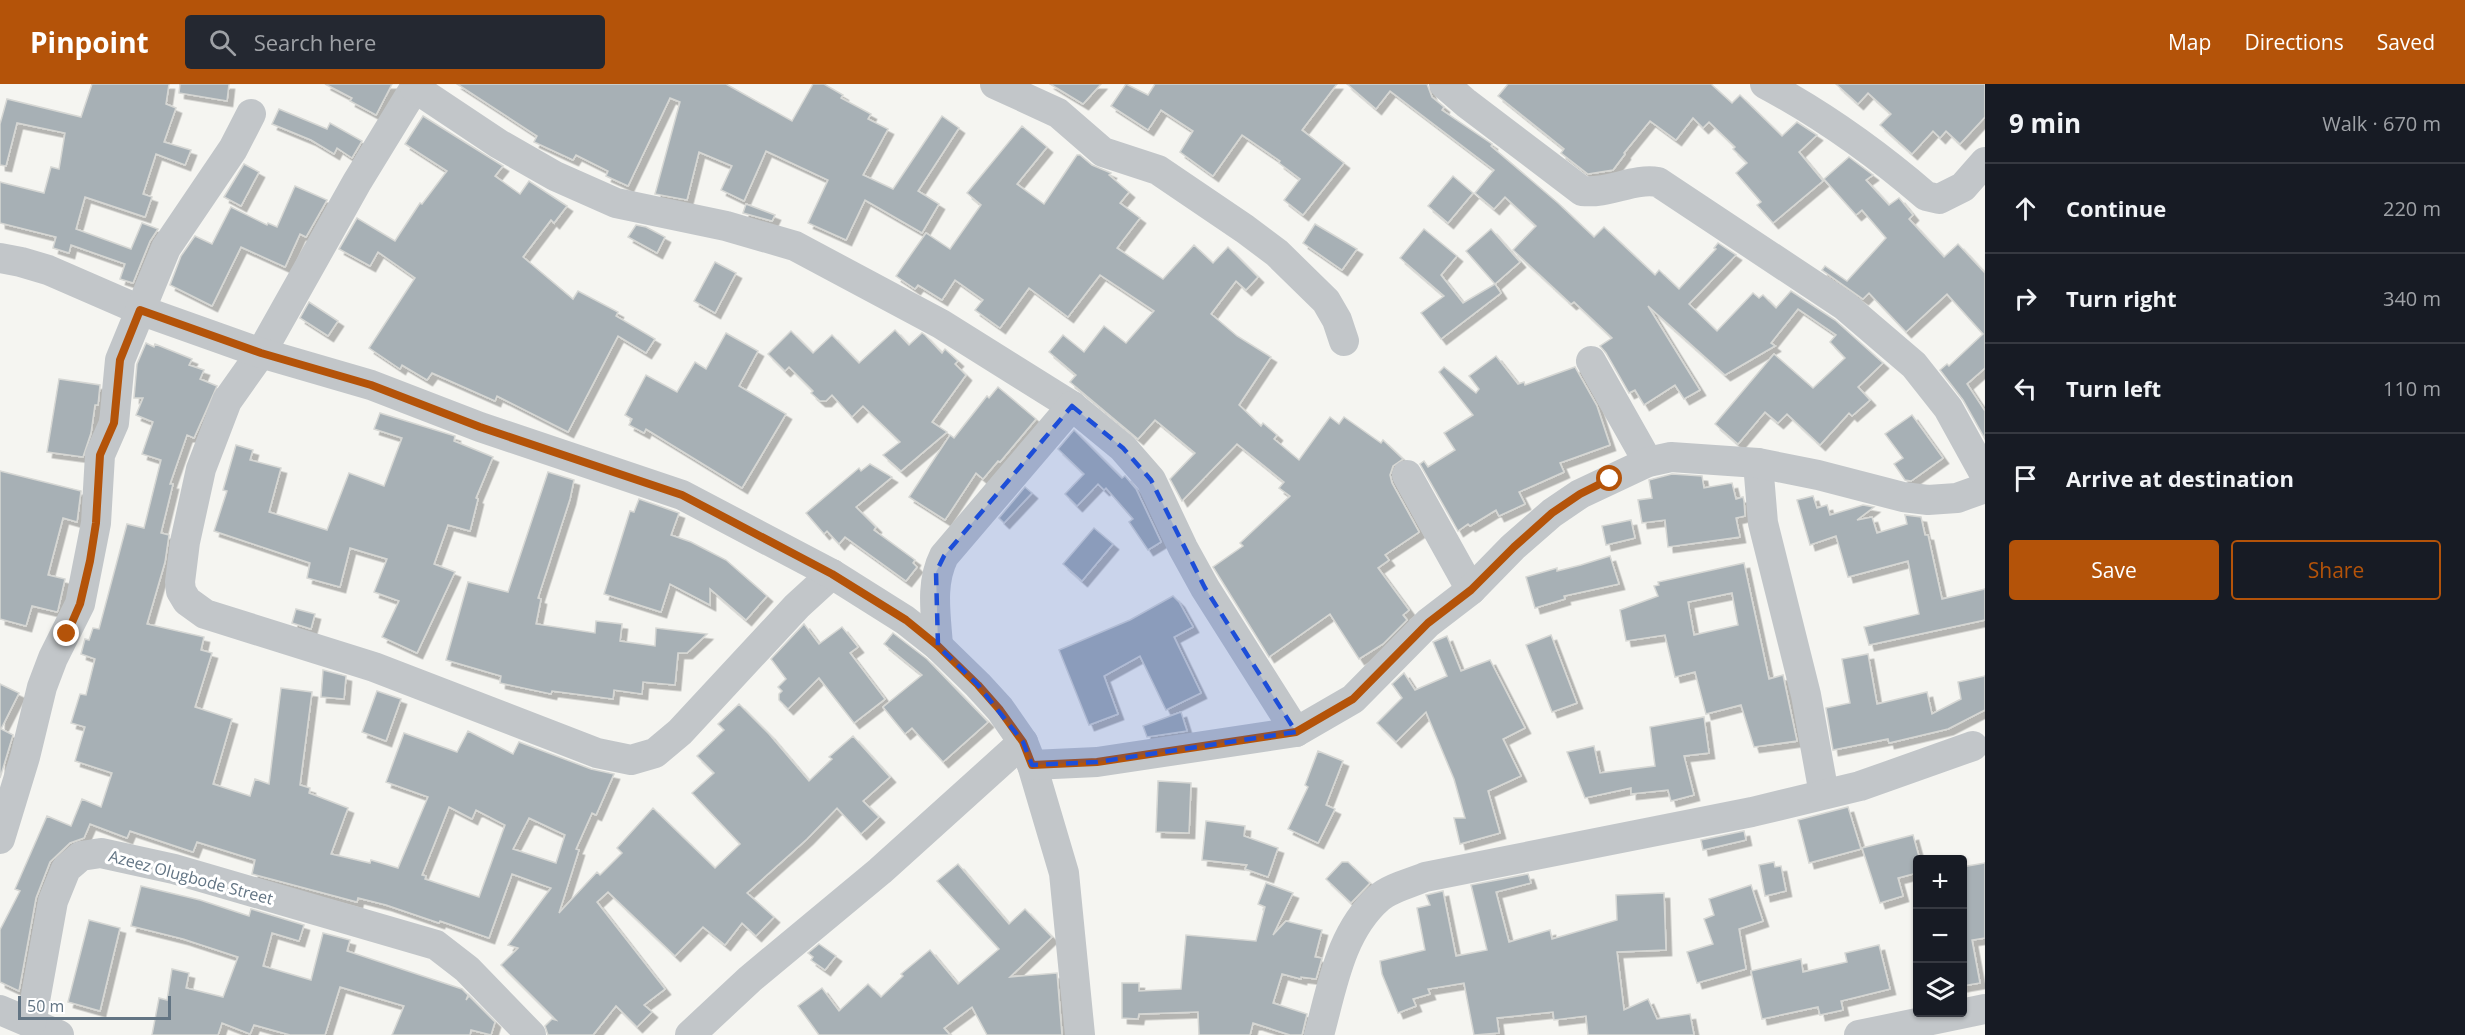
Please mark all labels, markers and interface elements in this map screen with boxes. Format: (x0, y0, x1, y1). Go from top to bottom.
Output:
search box (185, 15, 605, 69)
text: Pinpoint (30, 23, 149, 61)
icon: search (206, 26, 239, 59)
text: Search here (254, 27, 376, 57)
text: Map (2168, 28, 2211, 56)
text: Directions (2244, 28, 2344, 56)
text: Saved (2377, 28, 2435, 56)
text: 9 min (2009, 105, 2081, 141)
text: Walk · 670 m (2322, 110, 2441, 137)
icon: ahead (2009, 192, 2042, 225)
text: Continue (2066, 193, 2166, 223)
text: 220 m (2383, 195, 2441, 222)
icon: right (2009, 282, 2042, 315)
text: Turn right (2066, 283, 2177, 313)
text: 340 m (2383, 285, 2441, 312)
icon: left (2009, 372, 2042, 405)
text: Turn left (2066, 373, 2161, 403)
text: 110 m (2383, 375, 2441, 402)
icon: arrive (2009, 462, 2042, 495)
text: Arrive at destination (2066, 463, 2294, 493)
route start (1596, 465, 1622, 491)
button: Save (2009, 540, 2219, 600)
button: Share (2231, 540, 2441, 600)
route end (53, 620, 79, 646)
street label: Azeez Olugbode Street (106, 844, 276, 910)
map controls (1913, 855, 1967, 1017)
button: + (1913, 855, 1967, 909)
button: − (1913, 909, 1967, 963)
button: layers (1913, 963, 1967, 1017)
scale bar (18, 993, 171, 1020)
text: 50 m (27, 995, 64, 1017)

